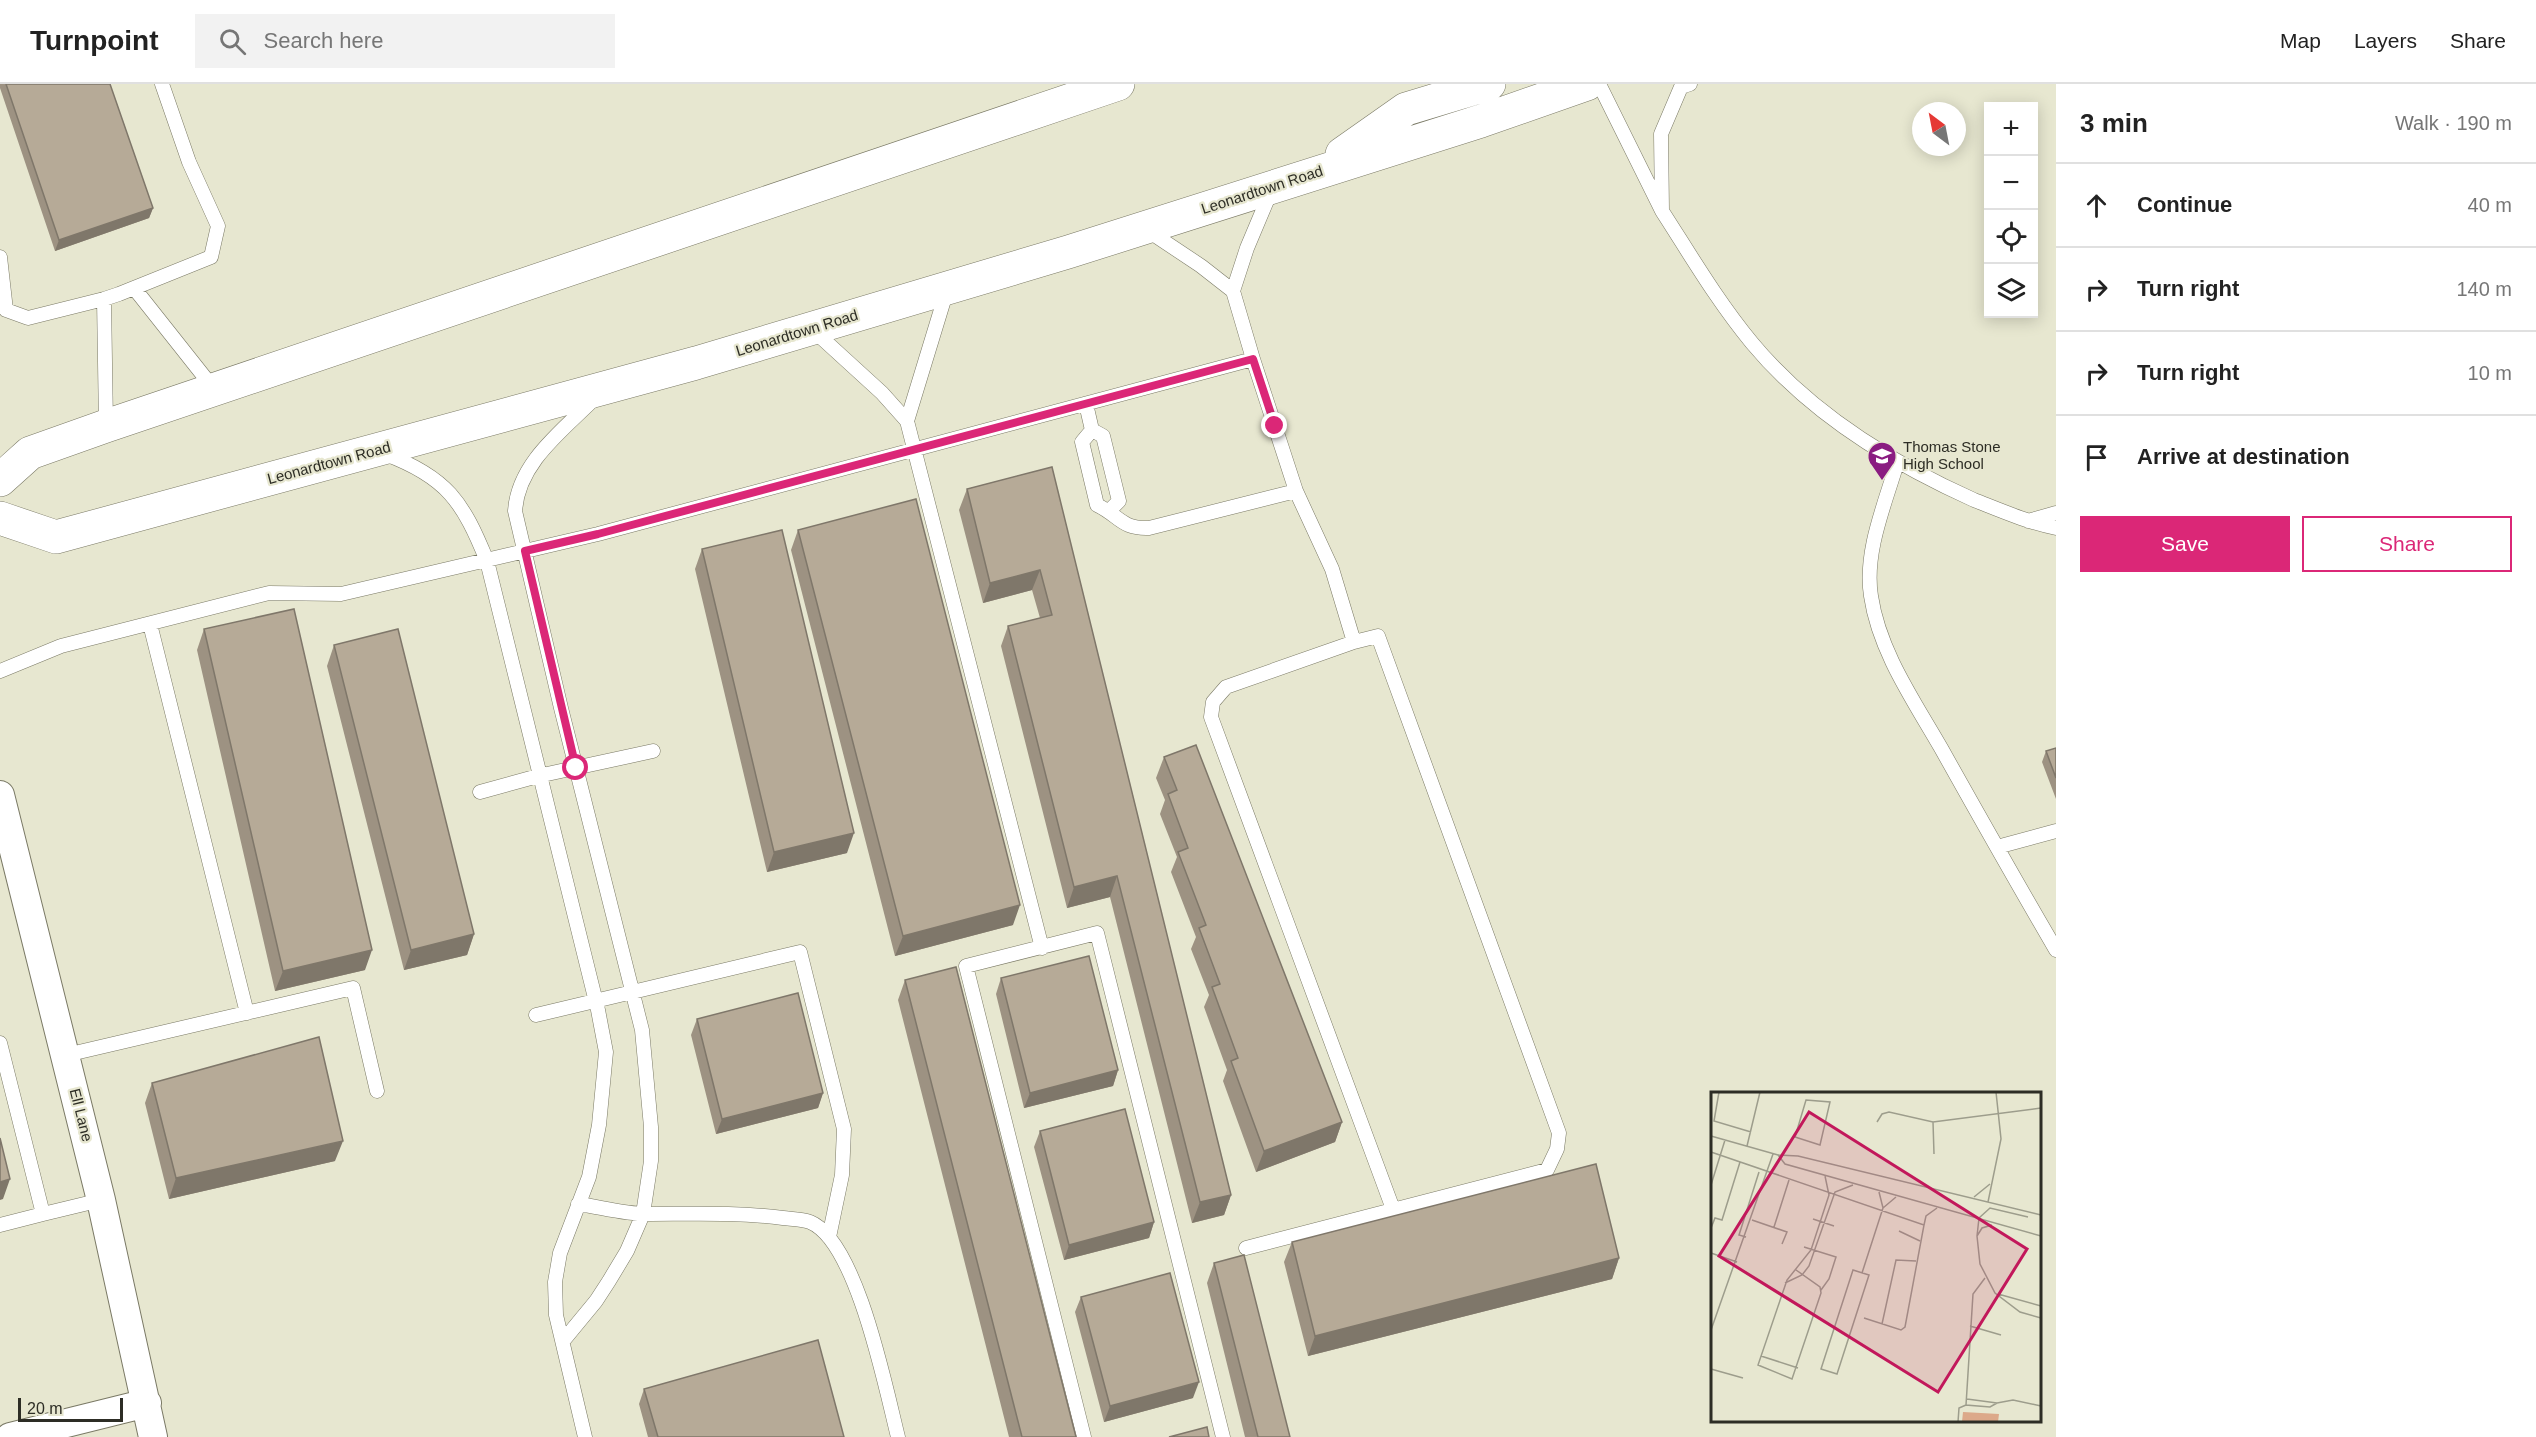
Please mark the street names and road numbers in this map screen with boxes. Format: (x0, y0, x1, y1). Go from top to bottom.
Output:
street label: Leonardtown Road (1199, 162, 1325, 217)
street label: Leonardtown Road (734, 306, 860, 359)
street label: Leonardtown Road (265, 438, 392, 487)
street label: Ell Lane (67, 1087, 96, 1143)

